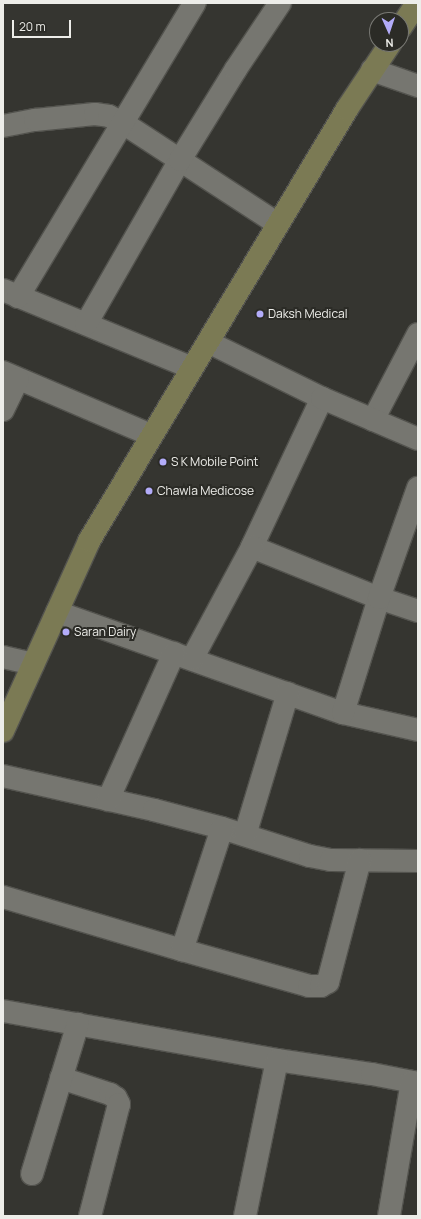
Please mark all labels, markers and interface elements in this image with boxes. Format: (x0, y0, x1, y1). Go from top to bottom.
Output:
scale bar (14, 12, 73, 38)
north arrow (369, 12, 409, 52)
text: 20 m (19, 18, 46, 35)
text: N (385, 36, 394, 51)
place label: Daksh Medical (268, 307, 347, 321)
marker: Daksh Medical (255, 309, 265, 319)
place label: S K Mobile Point (171, 455, 259, 469)
marker: S K Mobile Point (158, 457, 168, 467)
place label: Chawla Medicose (157, 484, 254, 498)
marker: Chawla Medicose (144, 486, 154, 496)
place label: Saran Dairy (74, 625, 136, 639)
marker: Saran Dairy (61, 627, 71, 637)

